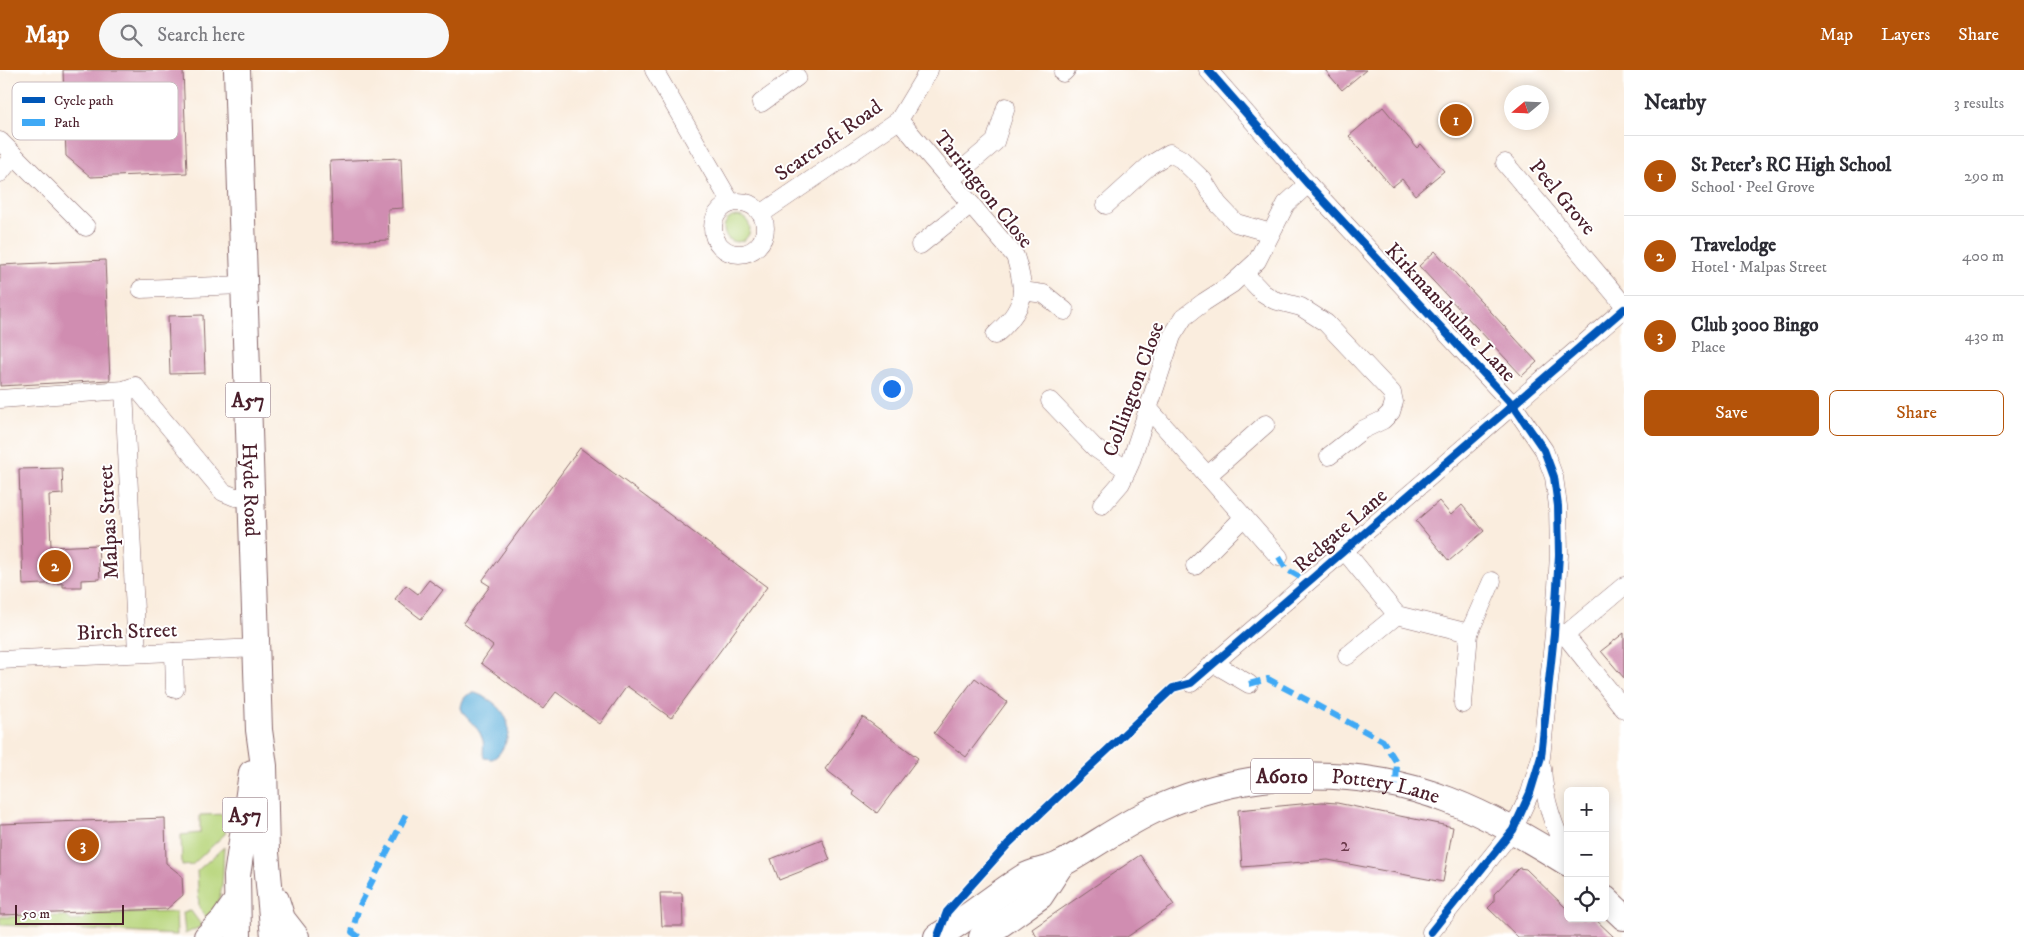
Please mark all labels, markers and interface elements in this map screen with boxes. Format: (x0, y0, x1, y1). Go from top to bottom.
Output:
search box (99, 13, 449, 58)
text: Map (25, 20, 69, 50)
icon: search (117, 21, 145, 49)
text: Search here (157, 24, 245, 47)
text: Map (1820, 24, 1853, 46)
text: Layers (1881, 24, 1930, 46)
text: Share (1958, 24, 1999, 46)
legend (12, 82, 178, 140)
north arrow (1504, 85, 1549, 130)
text: Nearby (1644, 90, 1706, 116)
text: Cycle path (54, 92, 114, 110)
text: 3 results (1954, 93, 2004, 113)
street label: Scarcroft Road (770, 94, 888, 187)
pin: 1 (1440, 101, 1472, 139)
text: Path (54, 114, 81, 132)
street label: Tarrington Close (928, 126, 1039, 254)
text: St Peter's RC High School (1691, 154, 1891, 177)
street label: Peel Grove (1523, 155, 1602, 241)
text: 1 (1657, 166, 1663, 186)
text: 290 m (1964, 166, 2004, 186)
text: School · Peel Grove (1691, 177, 1815, 197)
text: Travelodge (1691, 234, 1776, 257)
street label: Kirkmanshulme Lane (1379, 238, 1522, 388)
text: 2 (1656, 246, 1664, 266)
text: 400 m (1962, 246, 2004, 266)
text: Hotel · Malpas Street (1691, 257, 1827, 277)
text: Club 3000 Bingo (1691, 314, 1819, 337)
street label: Collington Close (1097, 318, 1171, 460)
text: 3 (1657, 326, 1663, 346)
text: 430 m (1965, 326, 2004, 346)
text: Place (1691, 337, 1725, 357)
your location (879, 376, 905, 402)
road number: A57 (226, 382, 270, 418)
button: Save (1644, 390, 1819, 436)
button: Share (1829, 390, 2004, 436)
street label: Hyde Road (235, 442, 265, 538)
street label: Malpas Street (93, 464, 125, 580)
street label: Redgate Lane (1288, 483, 1393, 579)
pin: 2 (39, 547, 71, 585)
street label: Birch Street (76, 617, 178, 647)
road number: A6010 (1251, 758, 1313, 794)
street label: Pottery Lane (1331, 764, 1443, 810)
map controls (1564, 787, 1609, 922)
button: + (1564, 787, 1609, 832)
road number: A57 (222, 798, 268, 832)
pin: 3 (67, 826, 99, 864)
button: − (1564, 832, 1609, 877)
house number: 2 (1340, 834, 1350, 857)
button: locate (1564, 877, 1609, 922)
scale bar (15, 902, 124, 925)
text: 50 m (22, 905, 50, 923)

